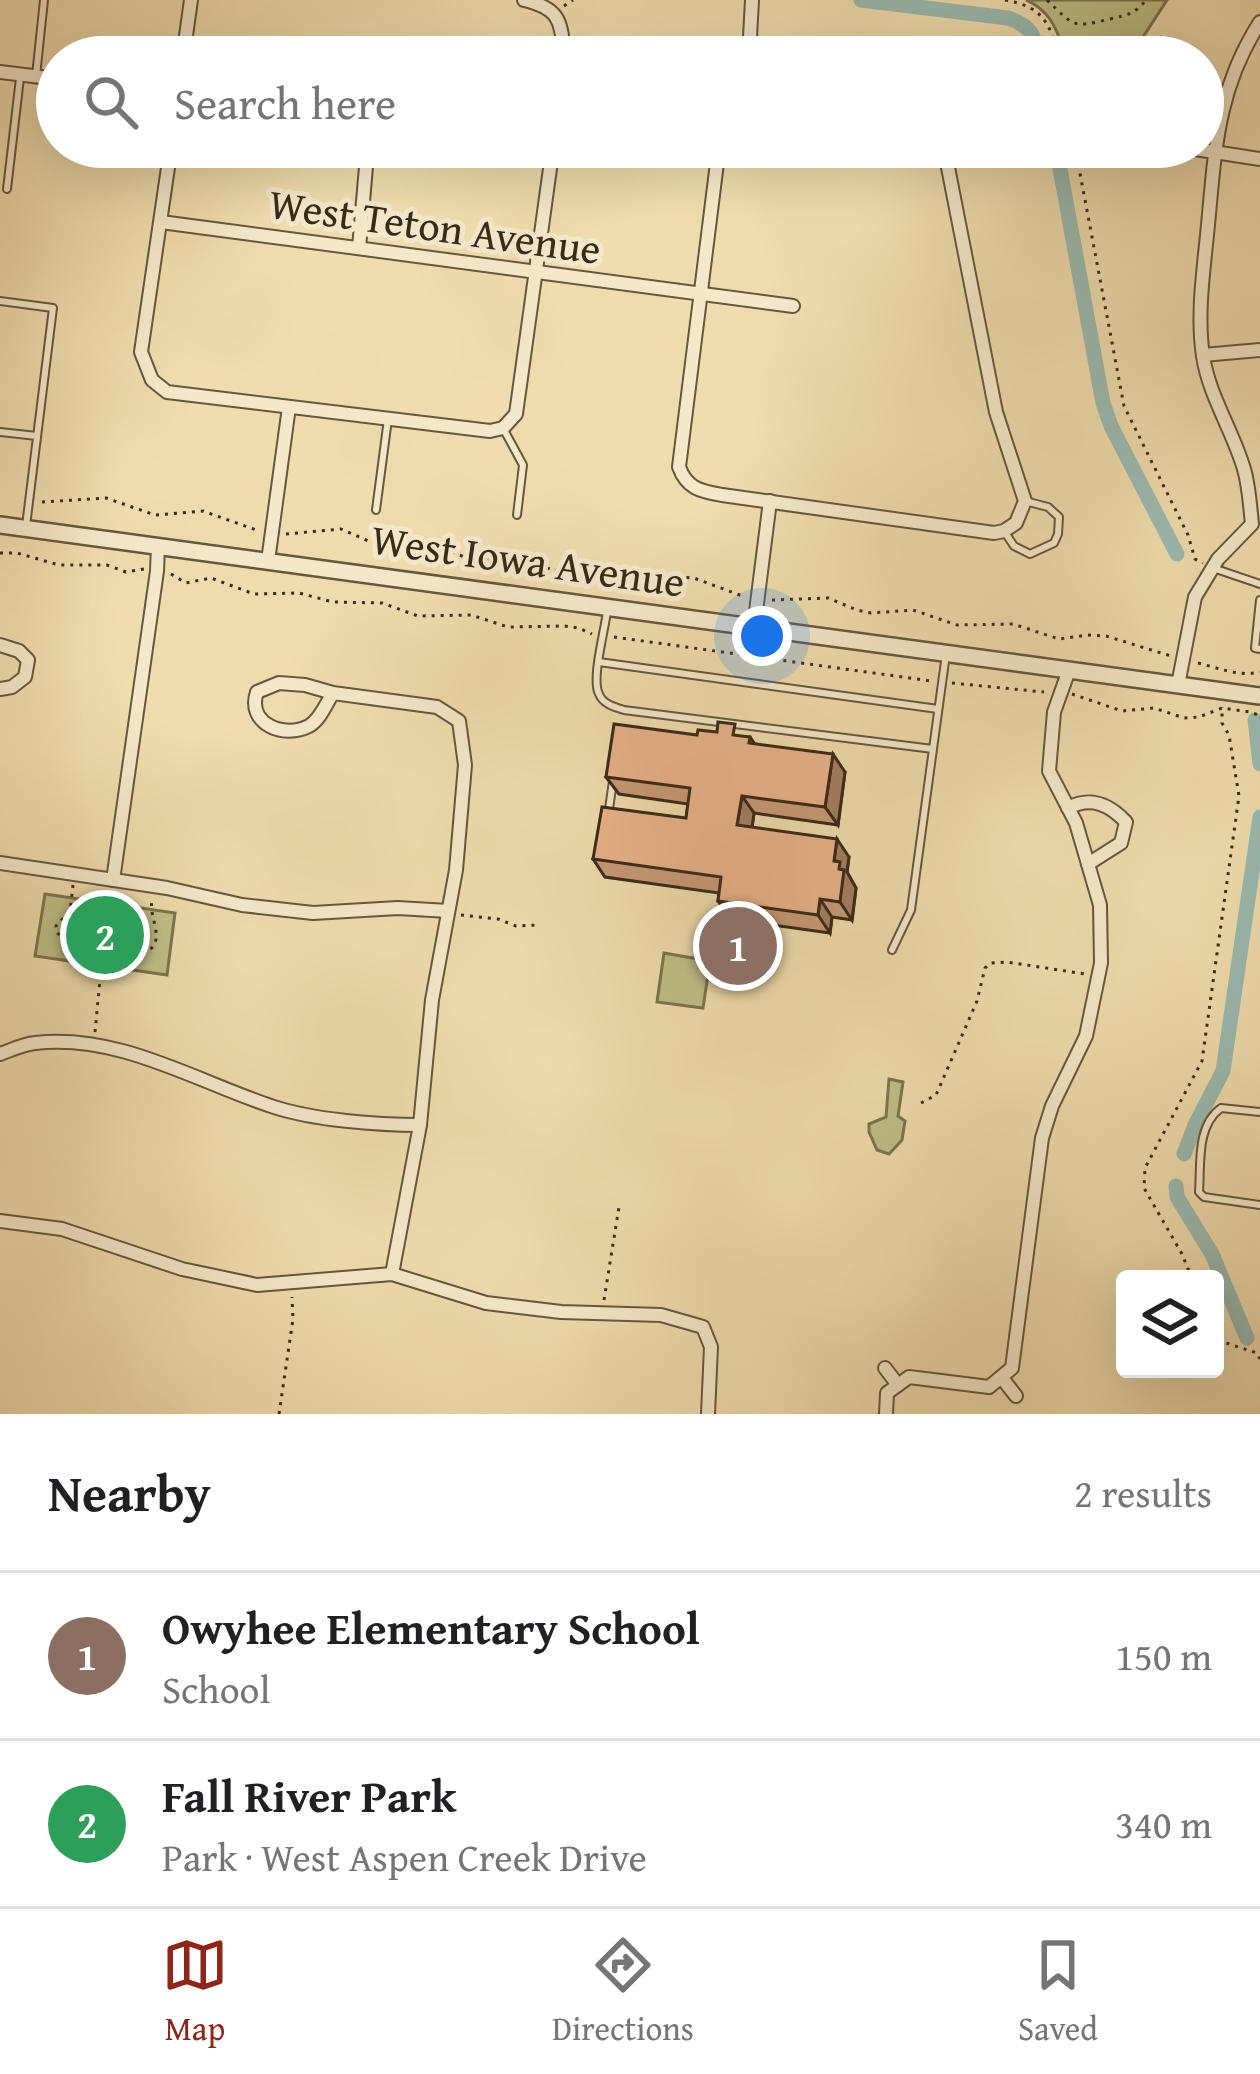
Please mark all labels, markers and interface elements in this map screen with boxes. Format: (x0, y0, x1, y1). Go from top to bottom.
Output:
search box (36, 36, 1224, 168)
icon: search (78, 69, 144, 135)
text: Search here (174, 70, 396, 135)
street label: West Teton Avenue (265, 172, 605, 279)
street label: West Iowa Avenue (368, 507, 689, 612)
your location (732, 606, 792, 666)
pin: 2 (66, 890, 144, 980)
pin: 1 (699, 901, 777, 991)
map controls (1116, 1270, 1224, 1378)
button: layers (1116, 1270, 1224, 1378)
text: Nearby (48, 1455, 211, 1530)
text: 2 results (1074, 1464, 1212, 1521)
text: Owyhee Elementary School (162, 1595, 700, 1660)
text: 1 (77, 1627, 97, 1684)
text: 150 m (1115, 1627, 1212, 1684)
text: School (162, 1660, 270, 1717)
text: Fall River Park (162, 1763, 456, 1828)
text: 2 (77, 1795, 97, 1852)
text: 340 m (1115, 1795, 1212, 1852)
text: Park · West Aspen Creek Drive (162, 1828, 647, 1885)
tab: Map (162, 1932, 228, 2052)
tab: Directions (552, 1932, 694, 2052)
tab: Saved (1018, 1932, 1098, 2052)

